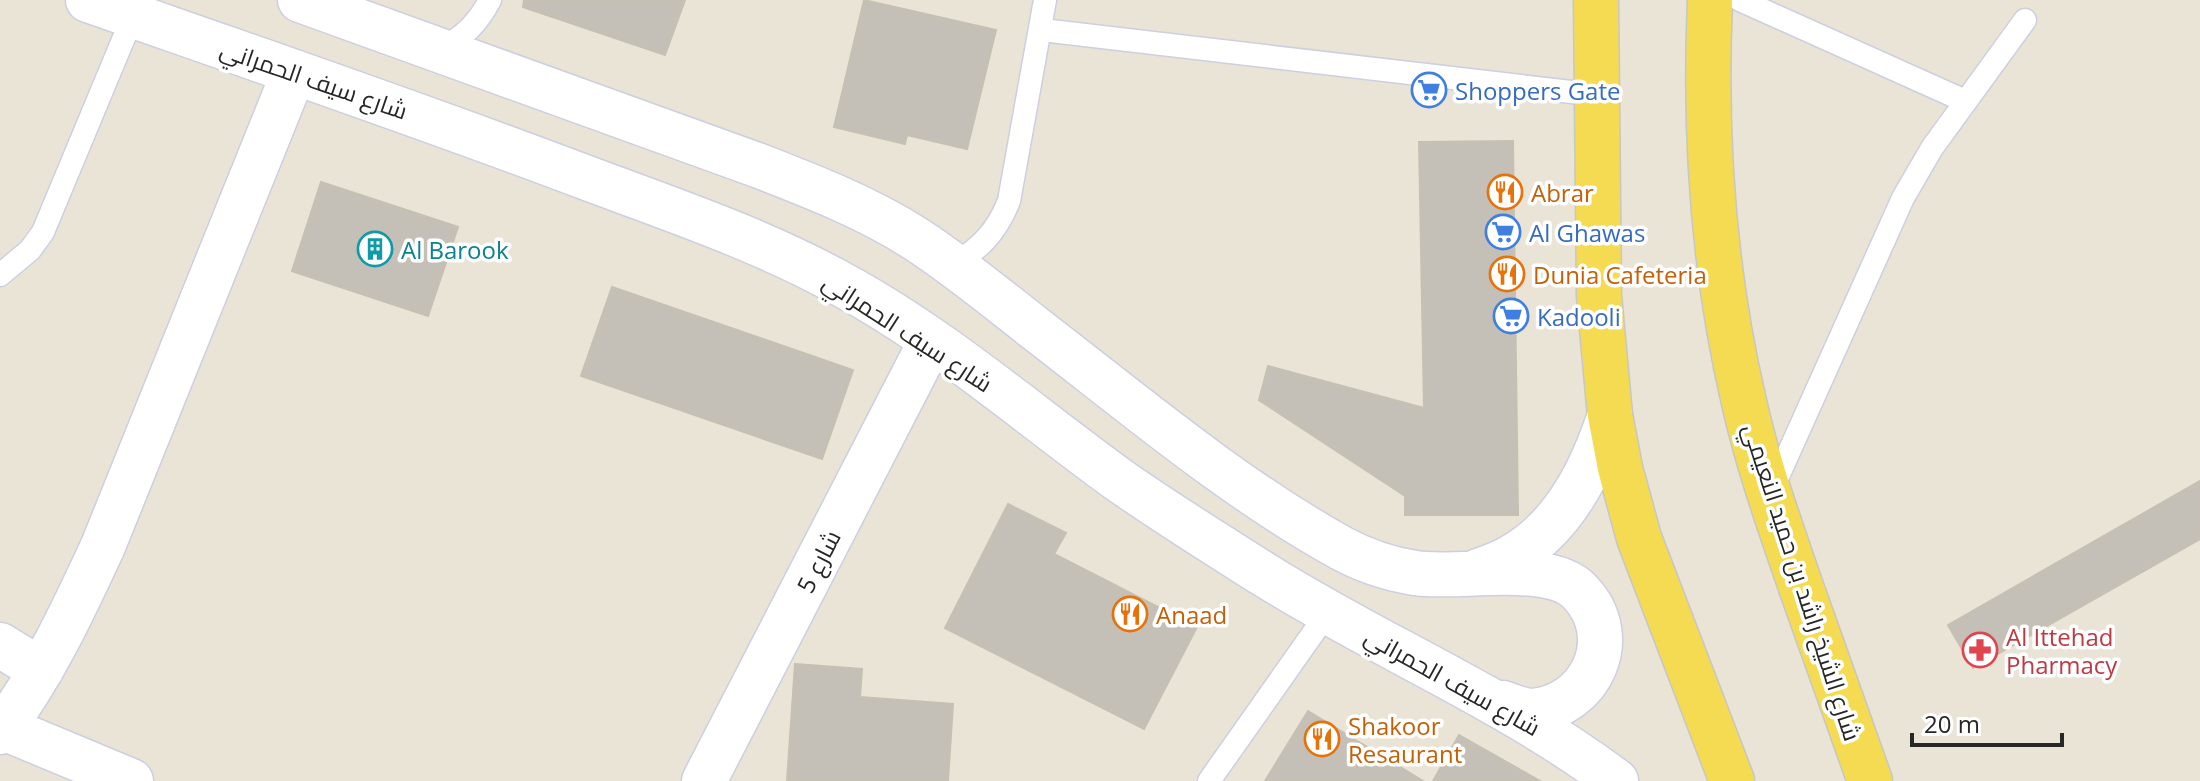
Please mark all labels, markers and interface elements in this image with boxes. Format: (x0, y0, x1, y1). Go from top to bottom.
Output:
street label: شارع سيف الحمراني (215, 31, 412, 130)
supermarket icon: Shoppers Gate (1410, 71, 1448, 109)
place label: Shoppers Gate (1455, 74, 1620, 107)
restaurant icon: Abrar (1486, 173, 1524, 211)
place label: Abrar (1531, 176, 1594, 209)
supermarket icon: Al Ghawas (1484, 213, 1522, 251)
place label: Al Ghawas (1529, 216, 1645, 249)
building icon: Al Barook (356, 230, 394, 268)
place label: Al Barook (401, 233, 509, 266)
restaurant icon: Dunia Cafeteria (1488, 255, 1526, 293)
place label: Dunia Cafeteria (1533, 258, 1707, 291)
street label: شارع سيف الحمراني (815, 265, 999, 403)
supermarket icon: Kadooli (1492, 297, 1530, 335)
place label: Kadooli (1537, 300, 1621, 333)
street label: شارع الشيخ راشد بن حميد النعيمي (1732, 419, 1870, 746)
street label: شارع 5 (788, 524, 849, 599)
restaurant icon: Anaad (1111, 595, 1149, 633)
place label: Anaad (1156, 598, 1227, 631)
street label: شارع سيف الحمراني (1357, 619, 1547, 746)
place label: Al Ittehad Pharmacy (2006, 620, 2118, 681)
pharmacy icon: Al Ittehad Pharmacy (1961, 631, 1999, 669)
scale bar (1912, 697, 2062, 747)
text: 20 m (1924, 707, 1980, 740)
place label: Shakoor Resaurant (1348, 709, 1462, 770)
restaurant icon: Shakoor Resaurant (1303, 720, 1341, 758)

